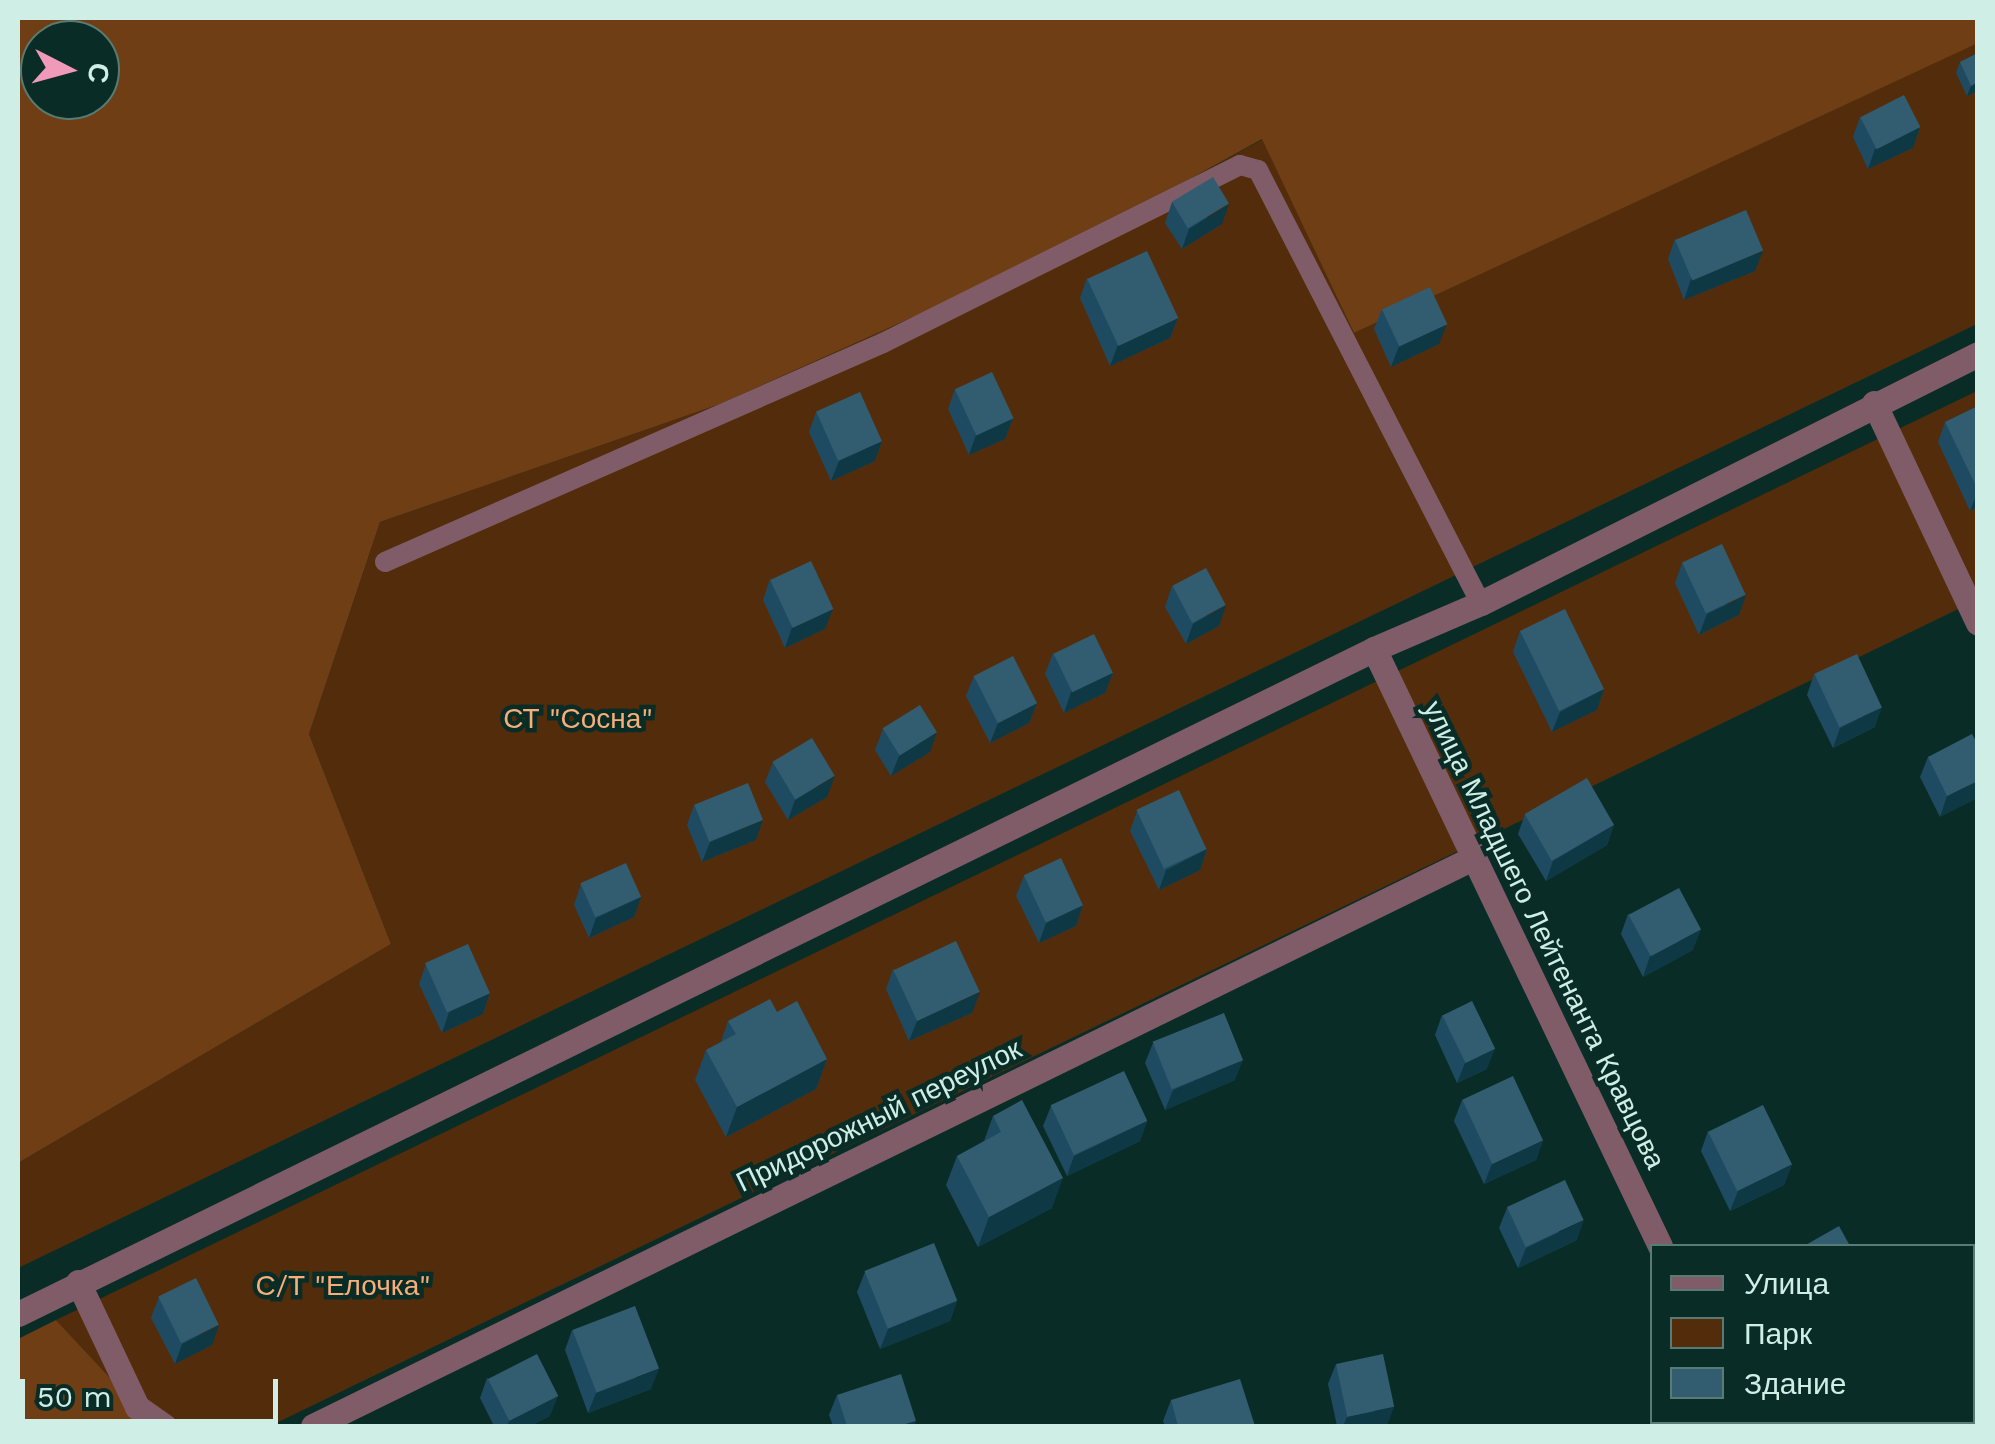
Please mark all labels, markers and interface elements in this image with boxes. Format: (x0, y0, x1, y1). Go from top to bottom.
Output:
north arrow (20, 20, 120, 120)
text: С (81, 61, 116, 85)
street label: улица Младшего Лейтенанта Кравцова (1416, 696, 1672, 1174)
park label: СТ "Сосна" (503, 702, 653, 736)
street label: Придорожный переулок (731, 1032, 1027, 1200)
legend (1650, 1244, 1975, 1424)
text: Улица (1744, 1266, 1829, 1301)
park label: С/Т "Елочка" (256, 1269, 430, 1303)
text: Парк (1744, 1316, 1812, 1351)
scale bar (25, 1359, 282, 1421)
text: Здание (1744, 1366, 1846, 1401)
text: 50 m (37, 1379, 112, 1414)

